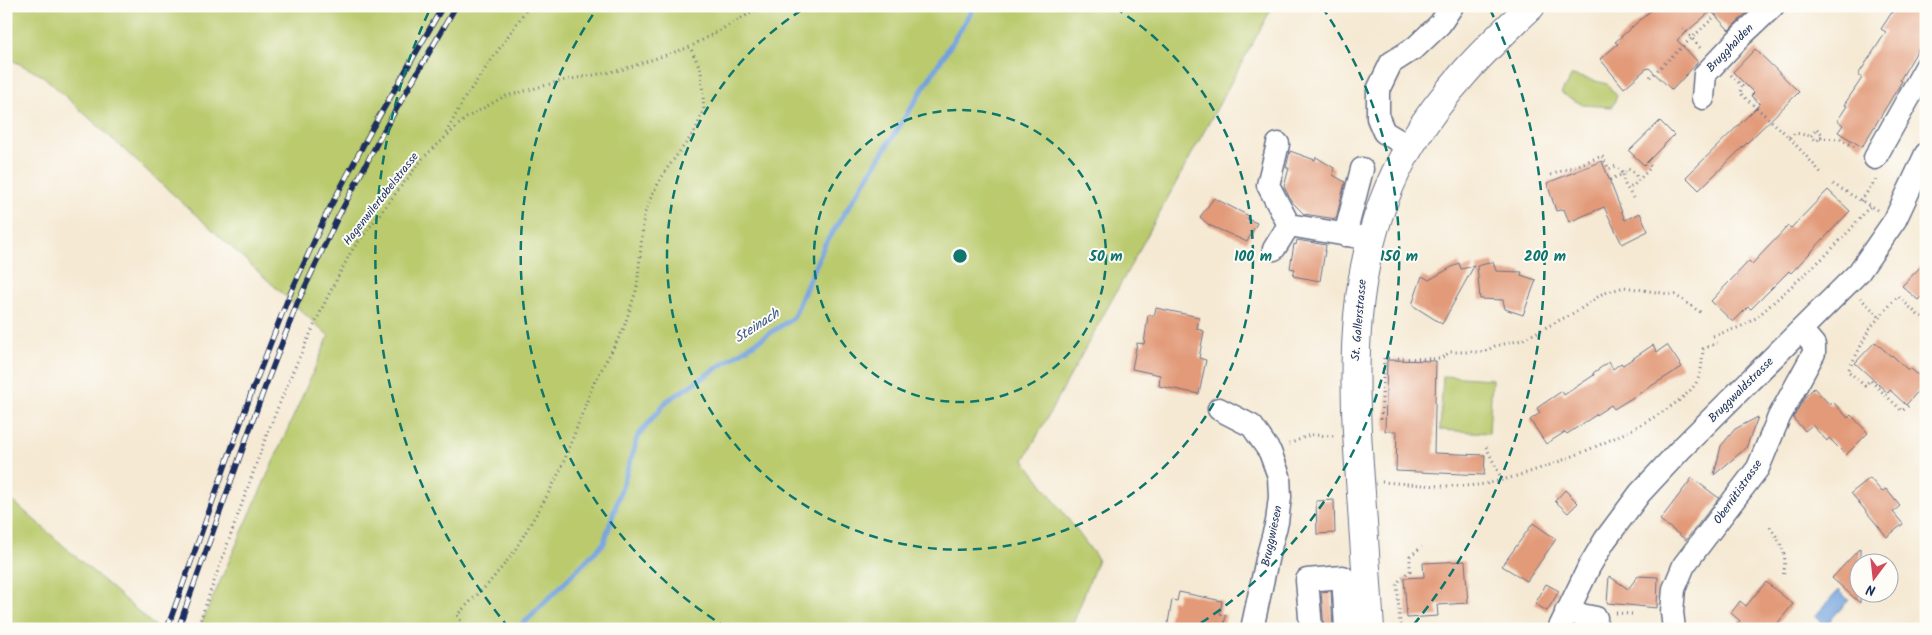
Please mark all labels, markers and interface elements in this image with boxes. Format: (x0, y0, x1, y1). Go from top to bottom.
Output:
street label: Brugghalden (1702, 19, 1758, 77)
street label: Hagenwilertobelstrasse (338, 148, 424, 250)
text: 50 m (1088, 245, 1123, 269)
text: 100 m (1234, 245, 1272, 269)
text: 150 m (1380, 245, 1418, 269)
text: 200 m (1524, 245, 1566, 269)
centre of rings (951, 247, 969, 265)
street label: St. Gallerstrasse (1346, 278, 1372, 362)
water label: Steinach (730, 302, 785, 349)
street label: Bruggwaldstrasse (1704, 352, 1779, 427)
street label: Oberrütistrasse (1709, 455, 1768, 528)
street label: Bruggwiesen (1256, 504, 1288, 568)
north arrow (1850, 552, 1900, 602)
text: N (1864, 578, 1878, 601)

